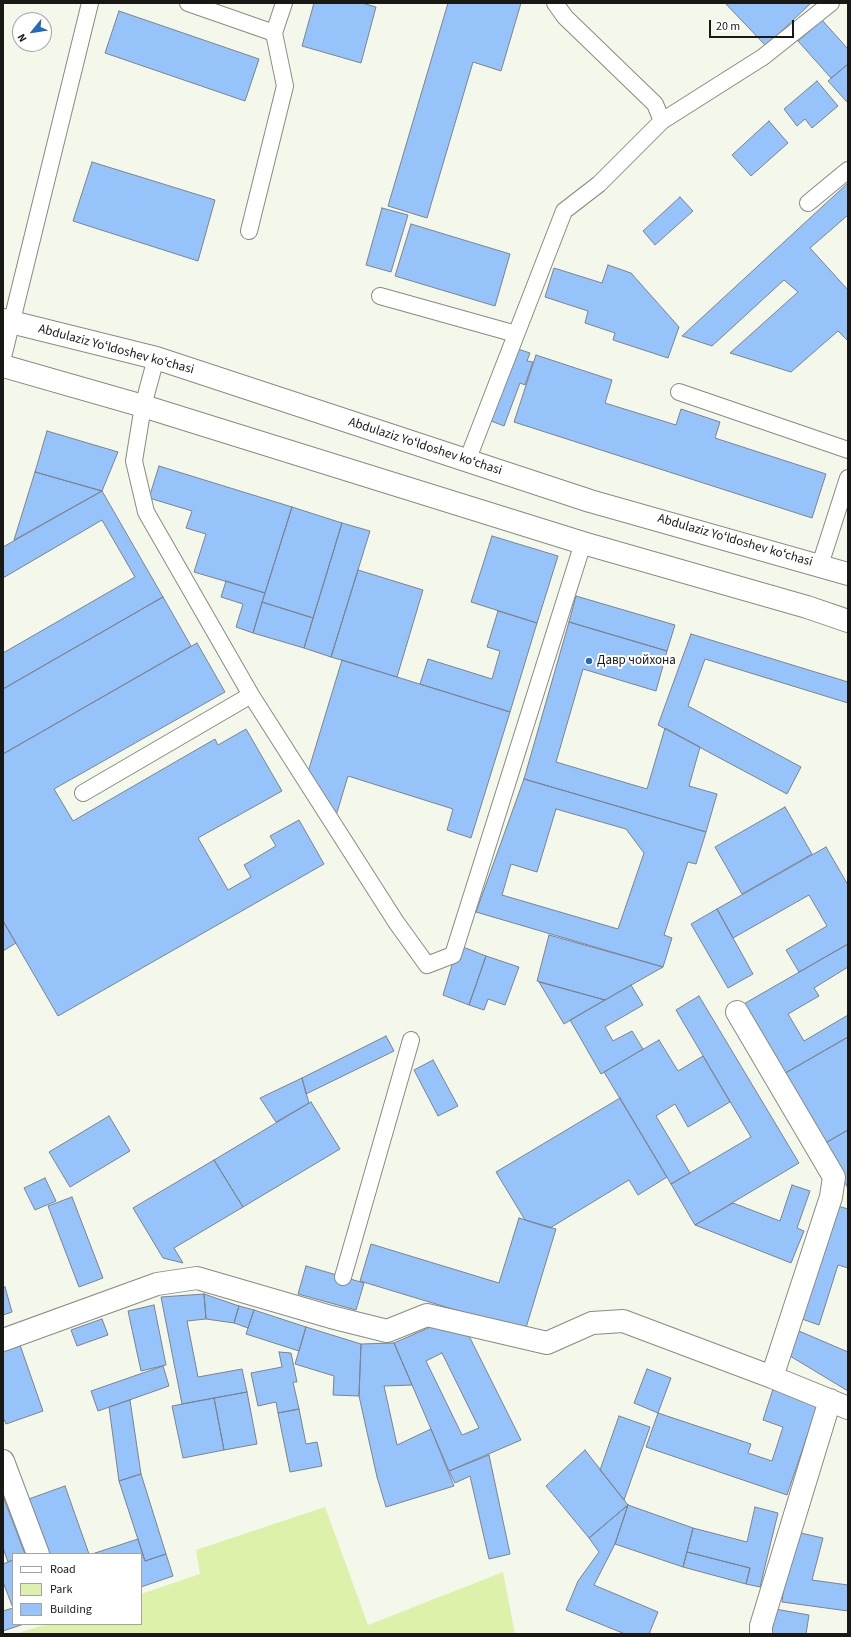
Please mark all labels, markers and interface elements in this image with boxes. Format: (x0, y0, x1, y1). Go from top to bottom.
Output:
north arrow (12, 12, 52, 52)
scale bar (711, 12, 796, 38)
text: 20 m (716, 18, 740, 35)
text: N (14, 31, 30, 45)
street label: Abdulaziz Yoʻldoshev koʻchasi (36, 322, 196, 378)
street label: Abdulaziz Yoʻldoshev koʻchasi (346, 415, 504, 479)
street label: Abdulaziz Yoʻldoshev koʻchasi (656, 511, 814, 571)
place label: Давр чойхона (597, 653, 676, 669)
marker: Давр чойхона (584, 656, 594, 666)
legend (12, 1553, 142, 1625)
text: Road (50, 1561, 76, 1578)
text: Park (50, 1581, 72, 1598)
text: Building (50, 1601, 92, 1618)

